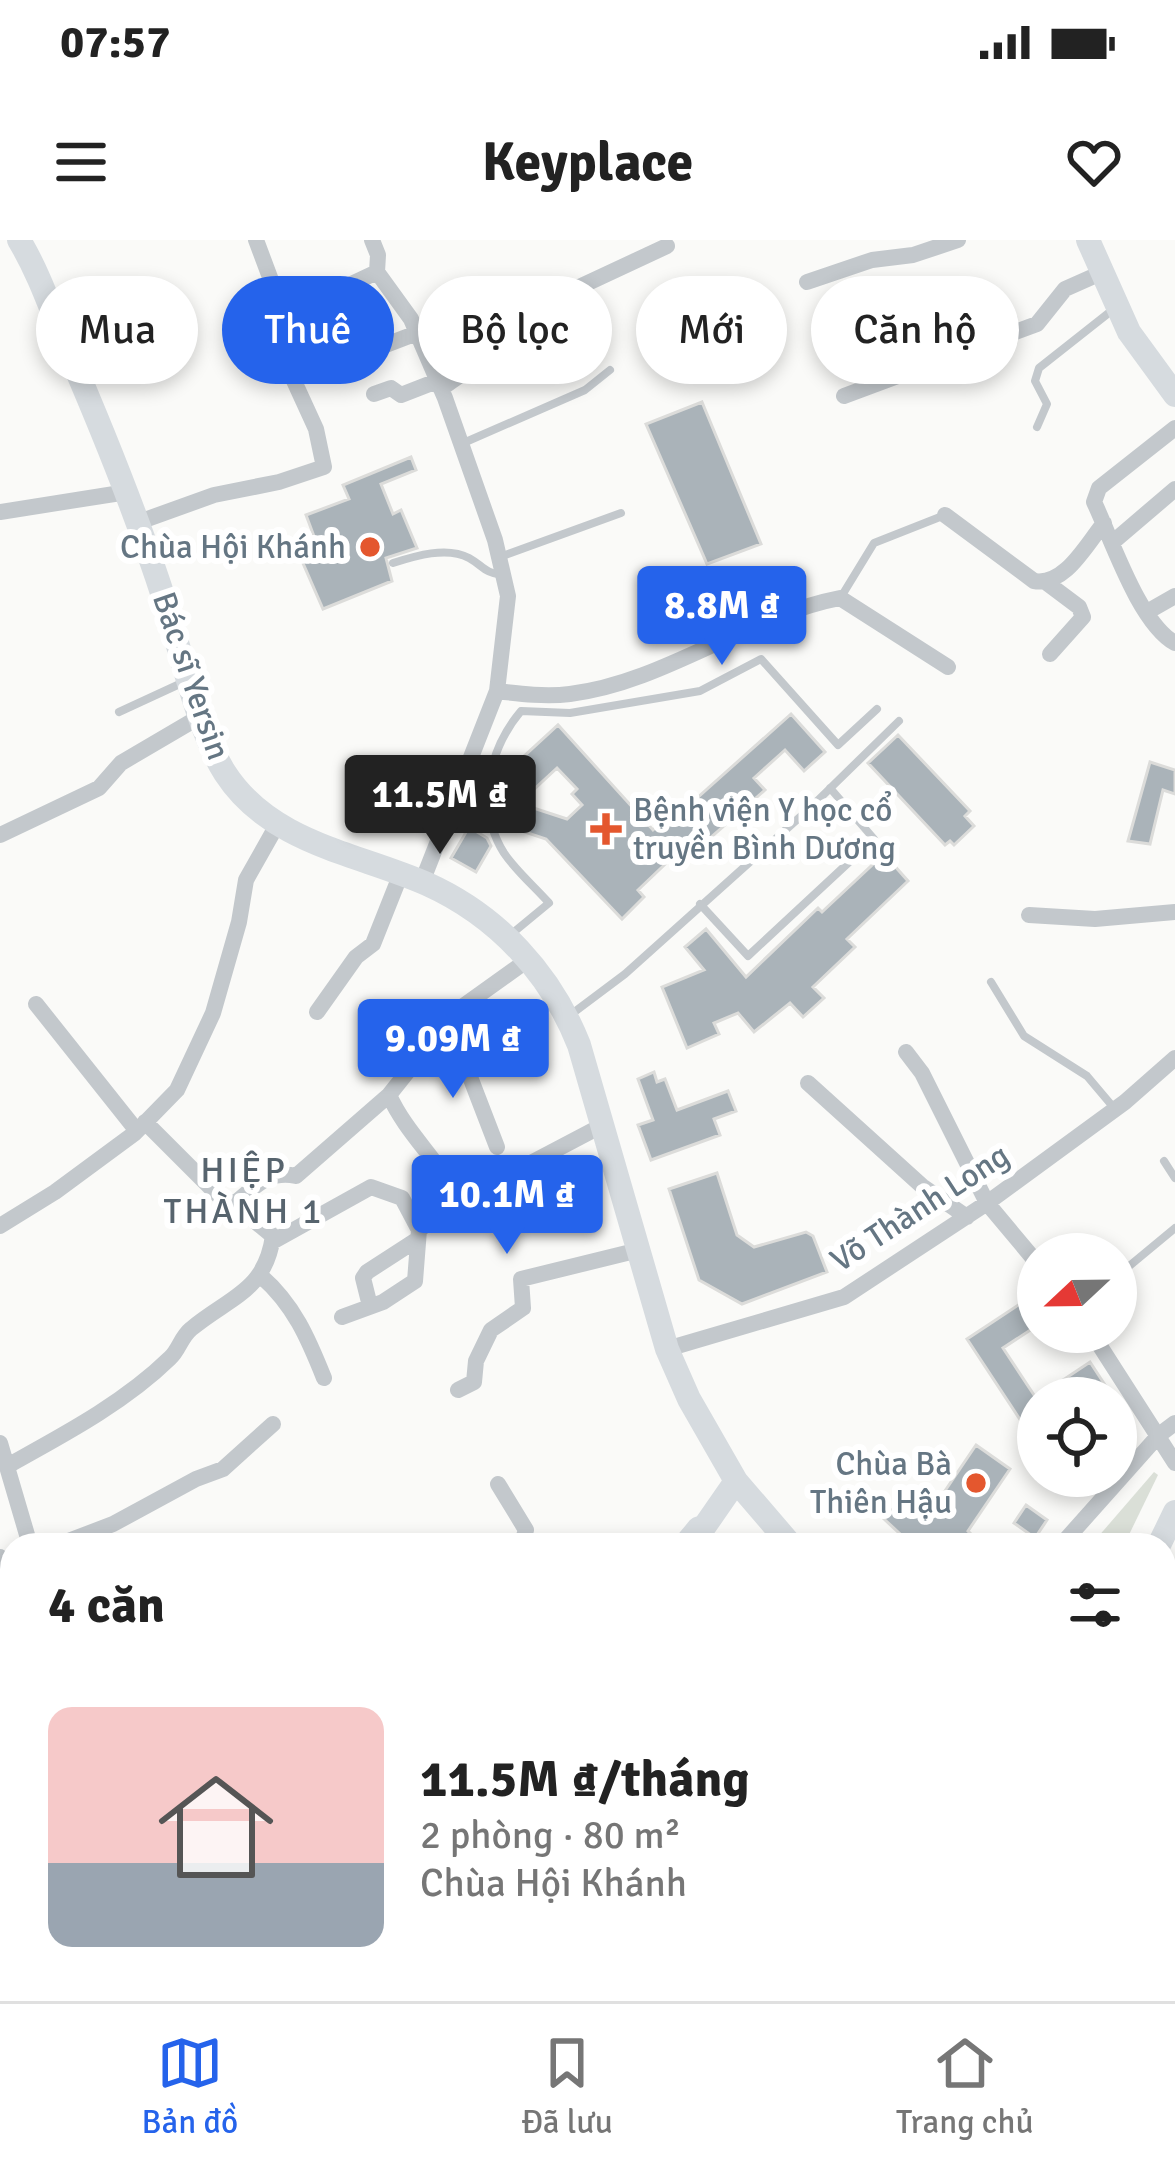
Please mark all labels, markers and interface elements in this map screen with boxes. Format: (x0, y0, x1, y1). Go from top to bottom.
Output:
text: 07:57 (60, 15, 170, 70)
icon: menu (48, 129, 114, 195)
text: Keyplace (482, 129, 693, 196)
icon: heart (1061, 129, 1127, 195)
chip: Mua (36, 276, 198, 384)
chip: Thuê (222, 276, 394, 384)
chip: Bộ lọc (418, 276, 612, 384)
chip: Mới (636, 276, 787, 384)
chip: Căn hộ (811, 276, 1019, 384)
place label: Chùa Hội Khánh (120, 527, 346, 568)
marker: Chùa Hội Khánh (357, 534, 383, 560)
pin: 8.8M ₫ (624, 566, 820, 668)
text: 8.8M ₫ (664, 581, 780, 629)
street label: Bác sĩ Yersin (143, 587, 239, 765)
pin: 11.5M ₫ (329, 755, 551, 857)
text: 11.5M ₫ (372, 770, 508, 818)
place label: Bệnh viện Y học cổ truyền Bình Dương (633, 790, 896, 869)
marker: Bệnh viện Y học cổ truyền Bình Dương (590, 813, 622, 845)
pin: 9.09M ₫ (342, 999, 564, 1101)
text: 9.09M ₫ (385, 1014, 521, 1062)
street label: Võ Thành Long (823, 1135, 1017, 1281)
district label: HIỆP THÀNH 1 (163, 1148, 325, 1234)
pin: 10.1M ₫ (396, 1155, 618, 1257)
text: 10.1M ₫ (439, 1170, 575, 1218)
north arrow (1017, 1233, 1137, 1353)
map controls (1017, 1233, 1137, 1497)
button: locate (1017, 1377, 1137, 1497)
place label: Chùa Bà Thiên Hậu (810, 1444, 952, 1523)
marker: Chùa Bà Thiên Hậu (963, 1470, 989, 1496)
icon: filters (1062, 1572, 1128, 1638)
text: 4 căn (48, 1574, 165, 1637)
text: 11.5M ₫/tháng (420, 1748, 750, 1811)
icon: home (144, 1755, 288, 1899)
text: 2 phòng · 80 m² (420, 1811, 681, 1859)
text: Chùa Hội Khánh (420, 1859, 687, 1907)
tab: Bản đồ (142, 2030, 238, 2143)
tab: Đã lưu (521, 2030, 613, 2143)
tab: Trang chủ (896, 2030, 1033, 2143)

